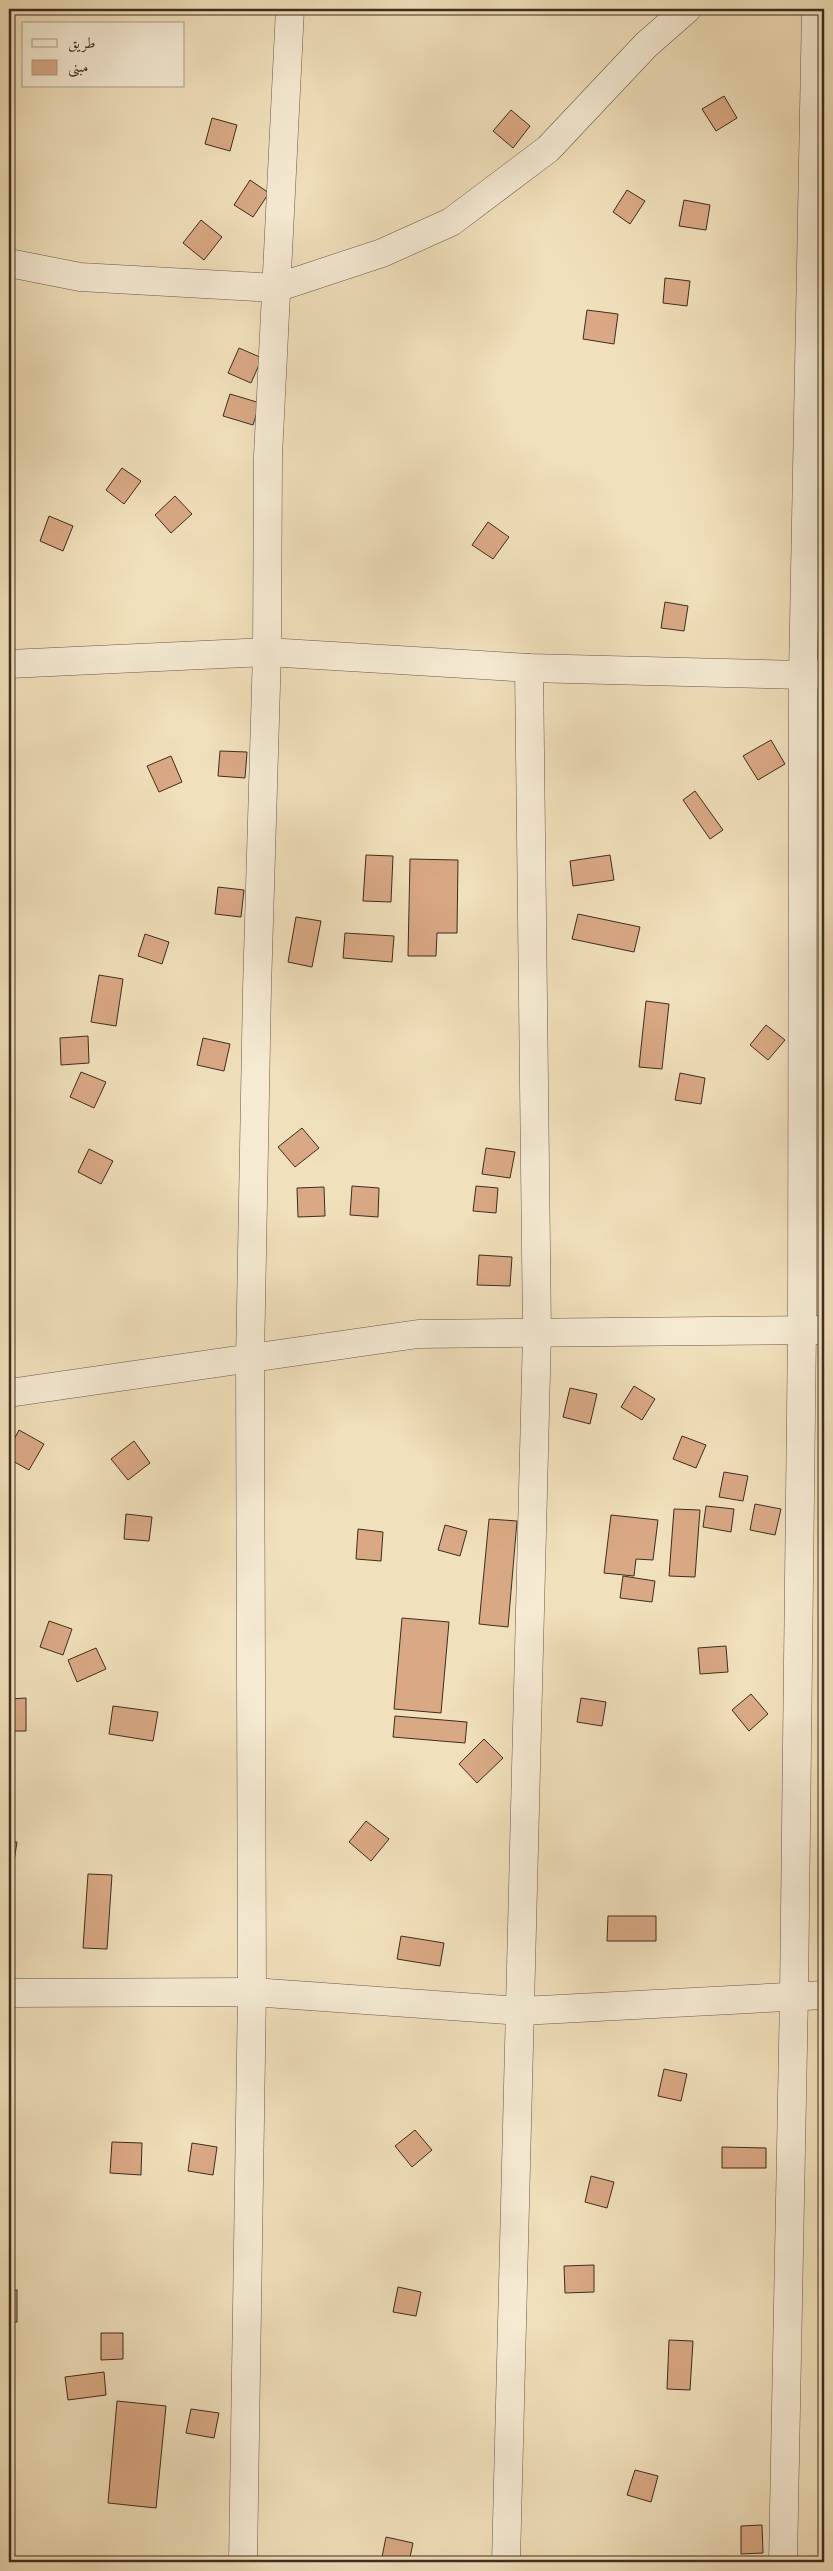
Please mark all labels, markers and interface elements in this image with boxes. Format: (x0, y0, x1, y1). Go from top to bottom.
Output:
legend (22, 22, 185, 88)
text: طريق (68, 34, 95, 53)
text: مبنى (68, 58, 88, 78)

